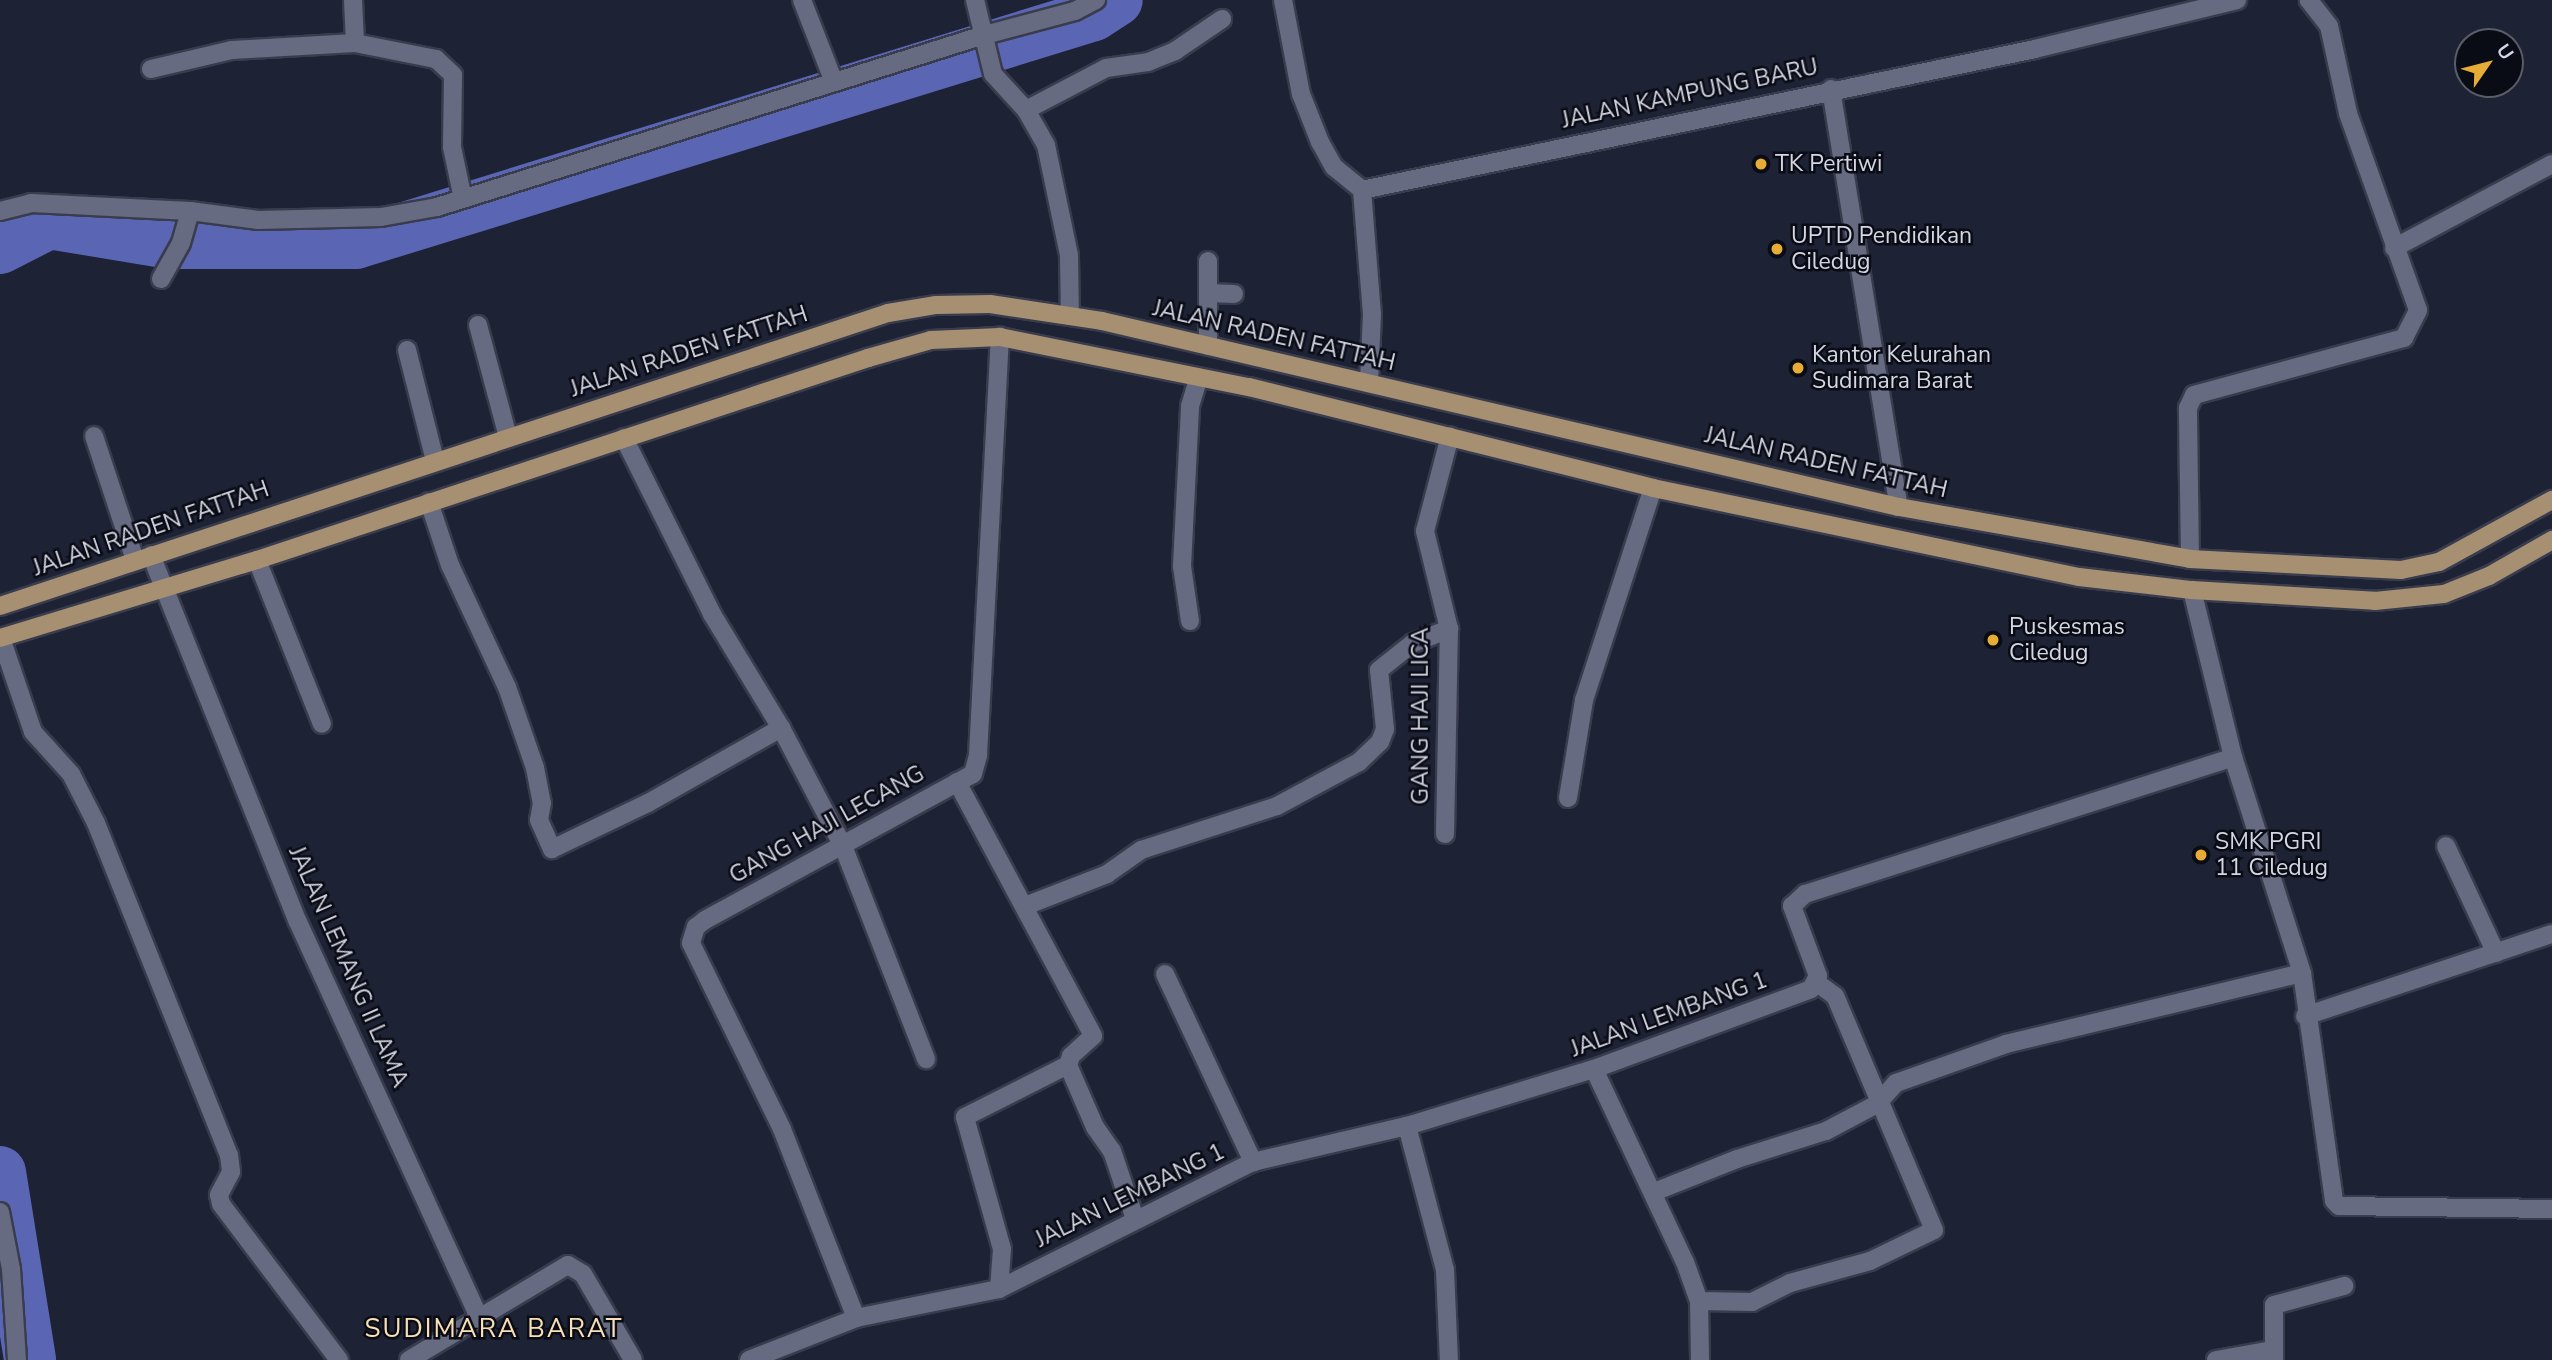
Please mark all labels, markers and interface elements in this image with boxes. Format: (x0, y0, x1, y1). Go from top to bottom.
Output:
north arrow (2454, 28, 2524, 98)
text: U (2490, 39, 2519, 65)
street label: JALAN KAMPUNG BARU (1559, 53, 1821, 135)
place label: TK Pertiwi (1775, 150, 1882, 178)
marker: TK Pertiwi (1753, 156, 1769, 172)
place label: UPTD Pendidikan Ciledug (1791, 222, 1972, 276)
marker: UPTD Pendidikan Ciledug (1769, 241, 1785, 257)
street label: JALAN RADEN FATTAH (1150, 295, 1398, 377)
street label: JALAN RADEN FATTAH (567, 301, 811, 403)
place label: Kantor Kelurahan Sudimara Barat (1812, 341, 1991, 395)
marker: Kantor Kelurahan Sudimara Barat (1790, 360, 1806, 376)
street label: JALAN RADEN FATTAH (1702, 422, 1950, 504)
street label: JALAN RADEN FATTAH (29, 476, 273, 582)
place label: Puskesmas Ciledug (2009, 613, 2125, 667)
street label: GANG HAJI LICA (1407, 627, 1435, 805)
marker: Puskesmas Ciledug (1983, 630, 2003, 650)
street label: GANG HAJI LECANG (725, 760, 929, 890)
place label: SMK PGRI 11 Ciledug (2215, 828, 2328, 882)
street label: JALAN LEMANG II LAMA (282, 842, 414, 1092)
marker: SMK PGRI 11 Ciledug (2193, 847, 2209, 863)
street label: JALAN LEMBANG 1 (1567, 967, 1771, 1063)
street label: JALAN LEMBANG 1 (1031, 1138, 1229, 1254)
district label: SUDIMARA BARAT (366, 1313, 622, 1345)

